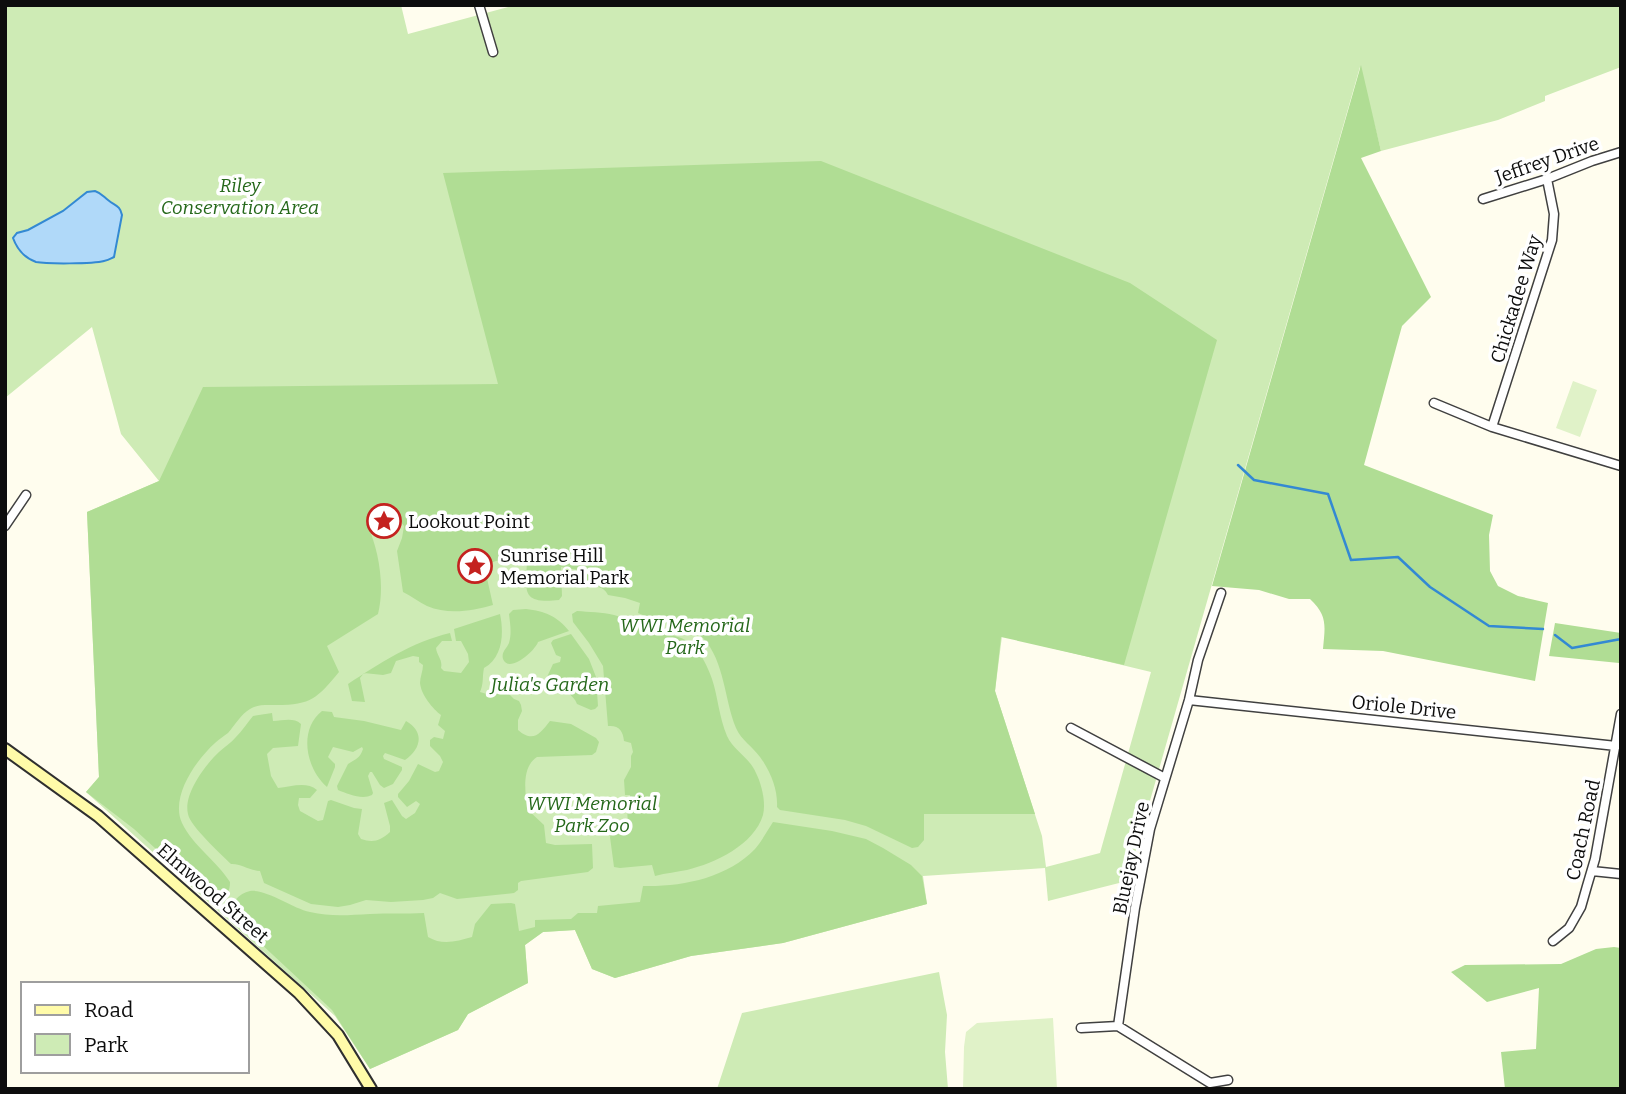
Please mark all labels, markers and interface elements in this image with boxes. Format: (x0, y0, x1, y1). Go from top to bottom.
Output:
street label: Jeffrey Drive (1491, 132, 1602, 189)
park label: Riley Conservation Area (161, 174, 319, 219)
street label: Chickadee Way (1486, 231, 1547, 366)
place icon: Lookout Point (365, 502, 403, 540)
place label: Lookout Point (408, 510, 530, 533)
place label: Sunrise Hill Memorial Park (500, 544, 630, 589)
place icon: Sunrise Hill Memorial Park (456, 547, 494, 585)
park label: WWI Memorial Park (620, 614, 750, 659)
park label: Julia's Garden (489, 673, 609, 696)
street label: Oriole Drive (1351, 690, 1457, 724)
street label: Coach Road (1561, 777, 1605, 883)
park label: WWI Memorial Park Zoo (527, 792, 657, 837)
street label: Bluejay Drive (1108, 799, 1154, 917)
street label: Elmwood Street (153, 838, 274, 948)
legend (21, 982, 248, 1073)
text: Road (84, 997, 133, 1023)
text: Park (84, 1032, 128, 1058)

